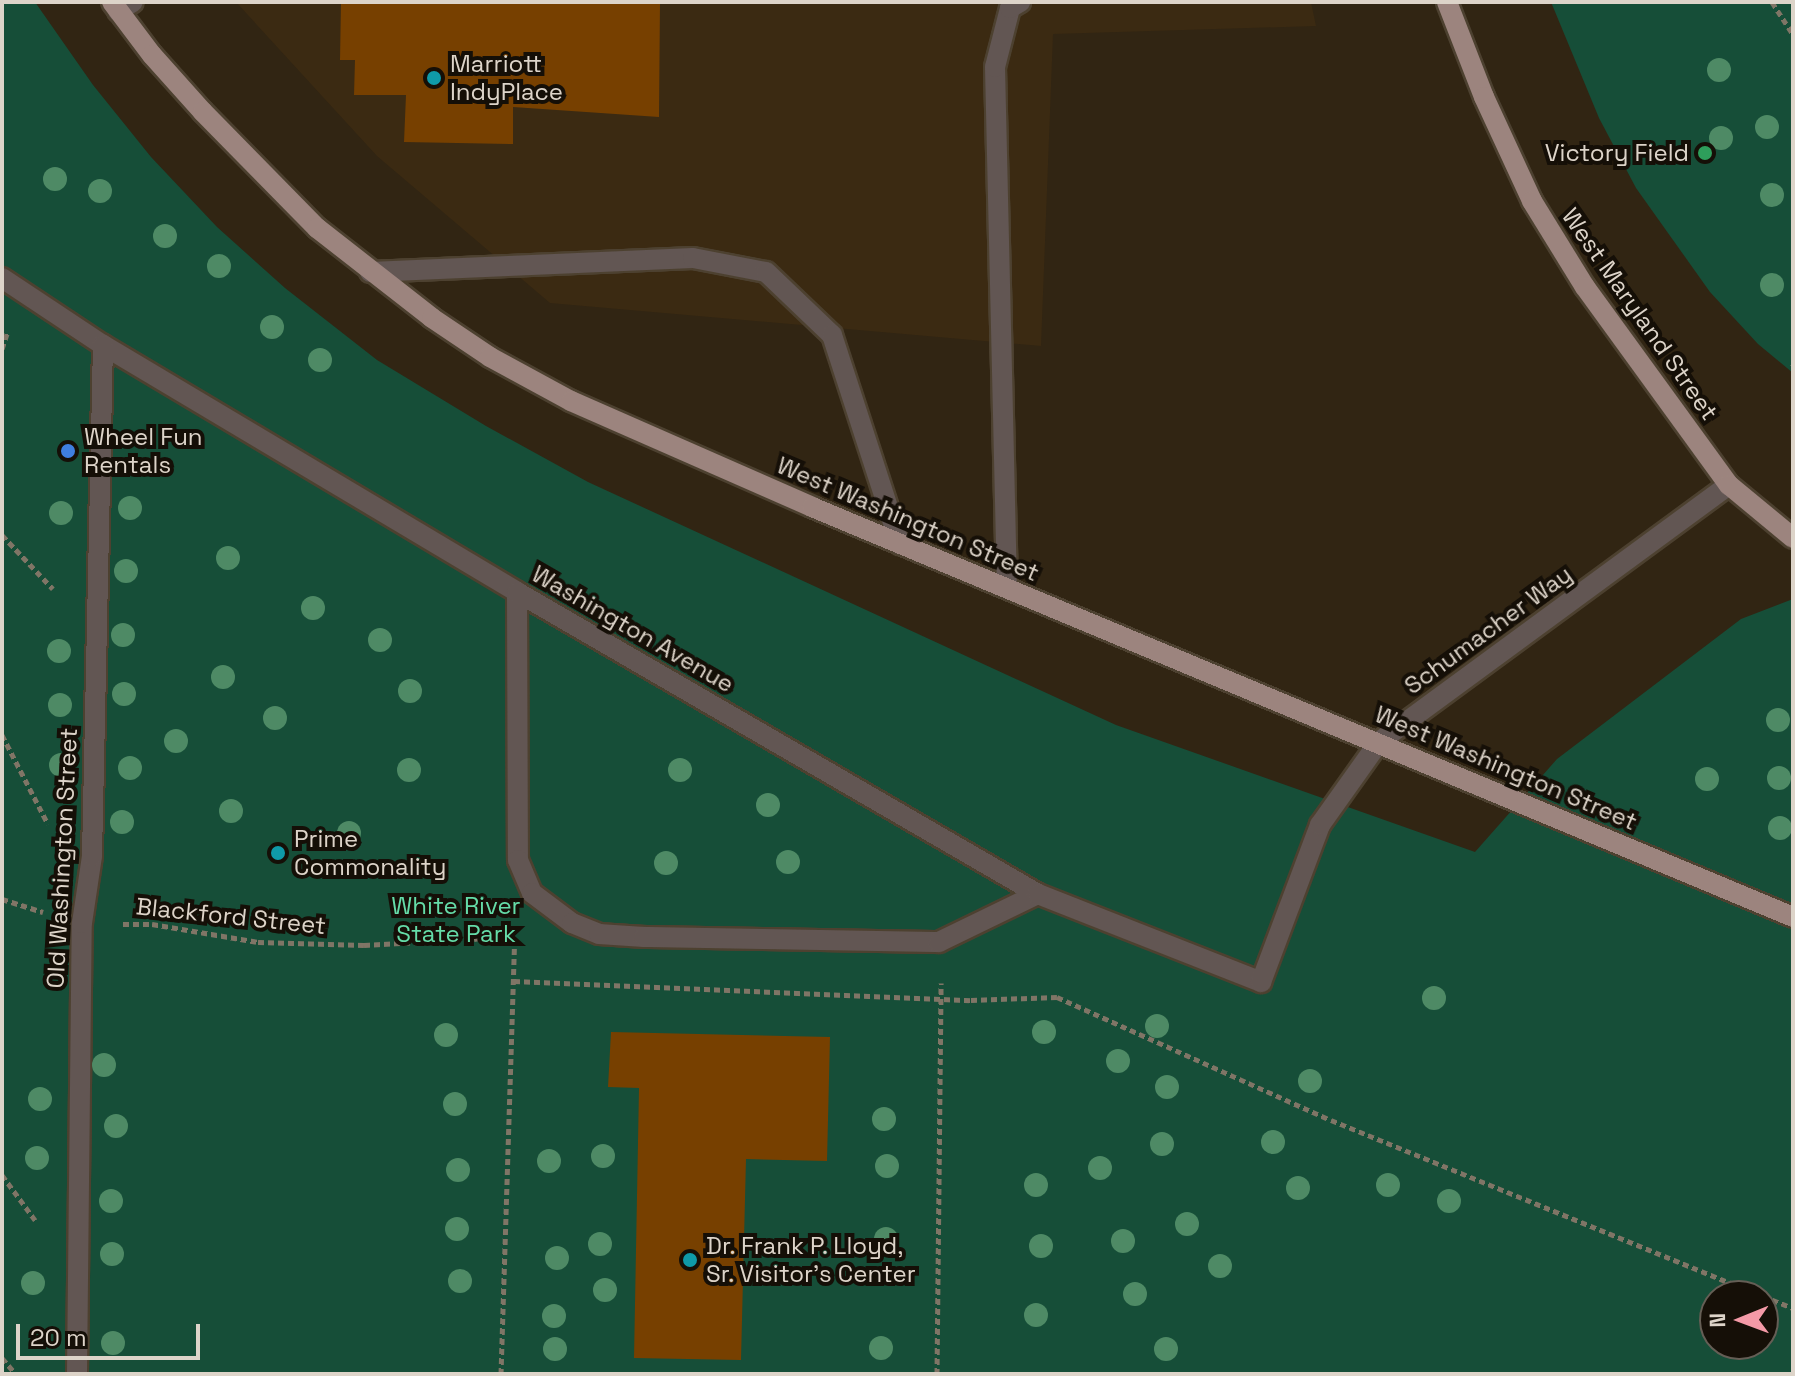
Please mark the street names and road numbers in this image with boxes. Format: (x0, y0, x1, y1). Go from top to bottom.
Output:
street label: West Maryland Street (1556, 202, 1724, 426)
street label: West Washington Street (773, 451, 1043, 587)
street label: Washington Avenue (527, 559, 739, 699)
street label: Schumacher Way (1399, 560, 1577, 700)
street label: West Washington Street (1371, 700, 1641, 836)
street label: Old Washington Street (41, 727, 83, 989)
street label: Blackford Street (135, 892, 327, 940)

